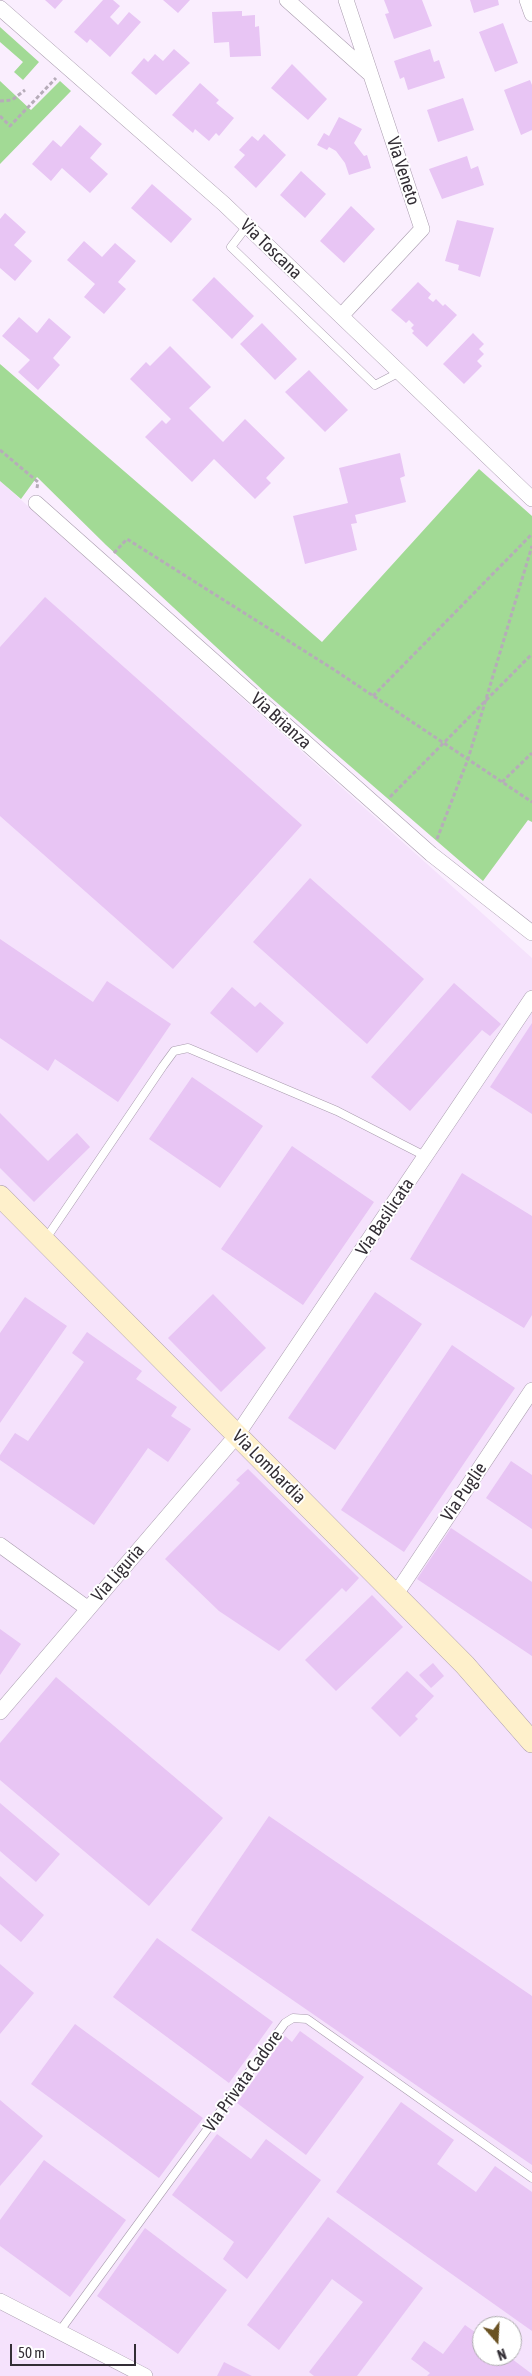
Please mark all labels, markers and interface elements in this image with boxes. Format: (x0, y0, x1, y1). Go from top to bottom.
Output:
street label: Via Veneto (382, 134, 424, 208)
street label: Via Toscana (236, 214, 306, 284)
street label: Via Brianza (246, 688, 316, 754)
street label: Via Basilicata (351, 1174, 419, 1260)
street label: Via Lombardia (228, 1426, 310, 1508)
street label: Via Puglie (437, 1459, 491, 1525)
street label: Via Liguria (87, 1540, 149, 1606)
street label: Via Privata Cadore (199, 2026, 287, 2136)
north arrow (472, 2316, 522, 2366)
scale bar (12, 2334, 139, 2366)
text: 50 m (18, 2344, 45, 2361)
text: N (495, 2345, 508, 2363)

